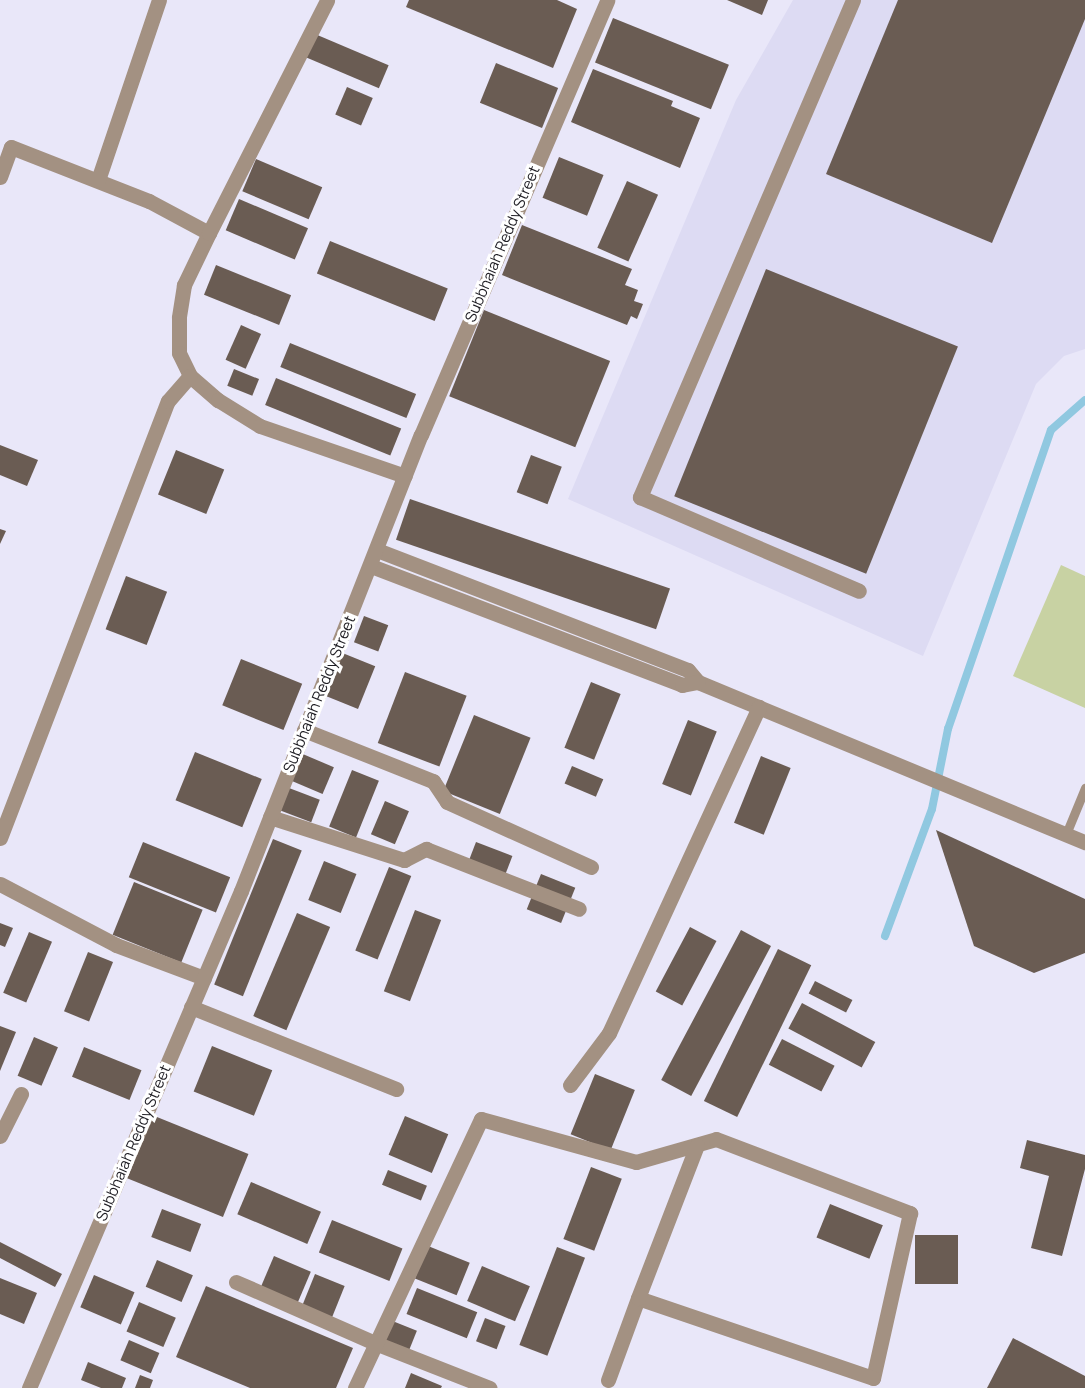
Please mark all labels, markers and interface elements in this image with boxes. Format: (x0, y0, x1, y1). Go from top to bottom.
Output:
street label: Subbhaiah Reddy Street (461, 163, 543, 325)
street label: Subbhaiah Reddy Street (279, 613, 359, 775)
street label: Subbhaiah Reddy Street (92, 1062, 174, 1224)

